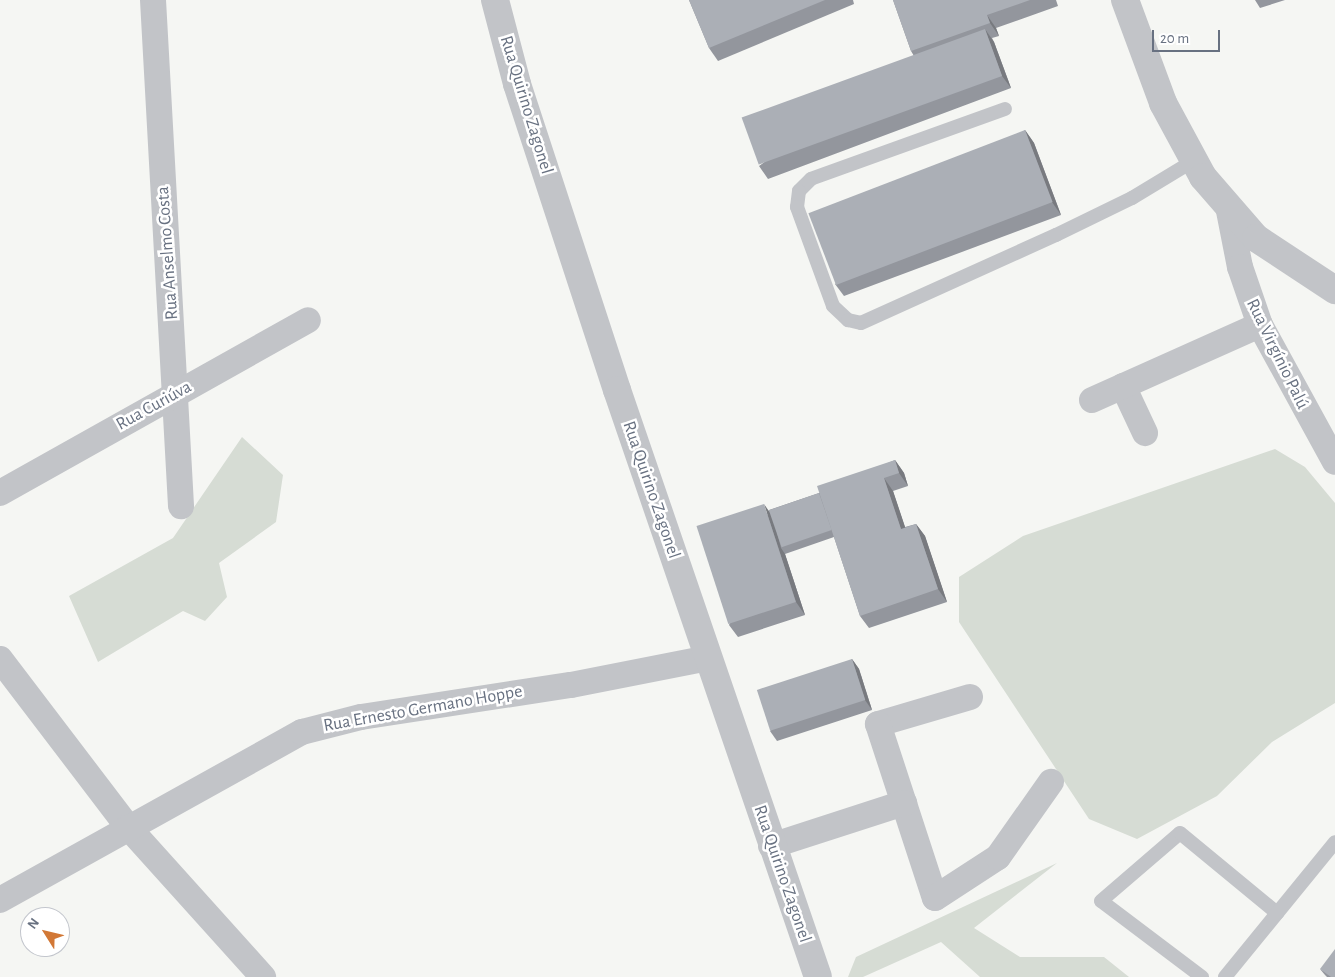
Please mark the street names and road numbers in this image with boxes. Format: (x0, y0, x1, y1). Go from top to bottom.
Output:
street label: Rua Quirino Zagonel (495, 33, 557, 177)
street label: Rua Anselmo Costa (153, 186, 183, 320)
street label: Rua Virgínio Palú (1241, 295, 1313, 413)
street label: Rua Curiúva (112, 376, 196, 436)
street label: Rua Quirino Zagonel (617, 419, 685, 561)
street label: Rua Ernesto Germano Hoppe (322, 681, 524, 737)
street label: Rua Quirino Zagonel (748, 803, 816, 945)

